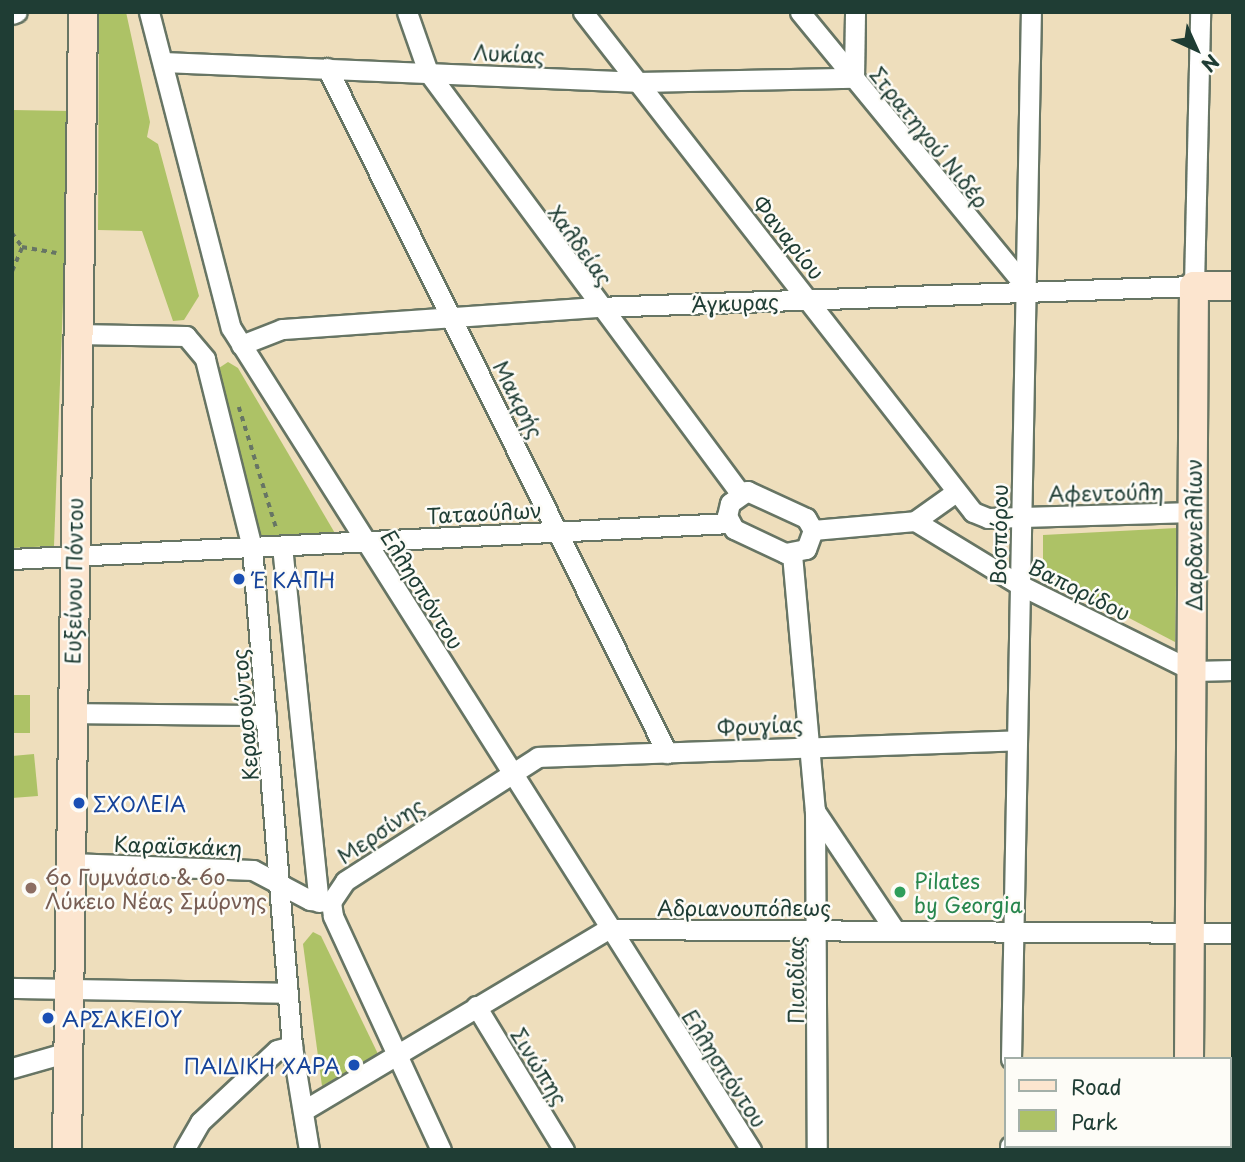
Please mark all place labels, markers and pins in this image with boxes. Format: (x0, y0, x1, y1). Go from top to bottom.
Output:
place label: Ε΄ ΚΑΠΗ (253, 566, 336, 592)
marker: Ε΄ ΚΑΠΗ (231, 571, 247, 587)
place label: ΣΧΟΛΕΙΑ (93, 790, 186, 816)
marker: ΣΧΟΛΕΙΑ (71, 795, 87, 811)
place label: 6ο Γυμνάσιο & 6ο Λύκειο Νέας Σμύρνης (45, 863, 268, 913)
place label: Pilates by Georgia (914, 867, 1025, 917)
marker: 6ο Γυμνάσιο & 6ο Λύκειο Νέας Σμύρνης (23, 880, 39, 896)
marker: Pilates by Georgia (892, 884, 908, 900)
place label: ΑΡΣΑΚΕΙΟΥ (62, 1005, 182, 1031)
marker: ΑΡΣΑΚΕΙΟΥ (40, 1010, 56, 1026)
place label: ΠΑΙΔΙΚΗ ΧΑΡΑ (182, 1052, 340, 1078)
marker: ΠΑΙΔΙΚΗ ΧΑΡΑ (346, 1057, 362, 1073)

